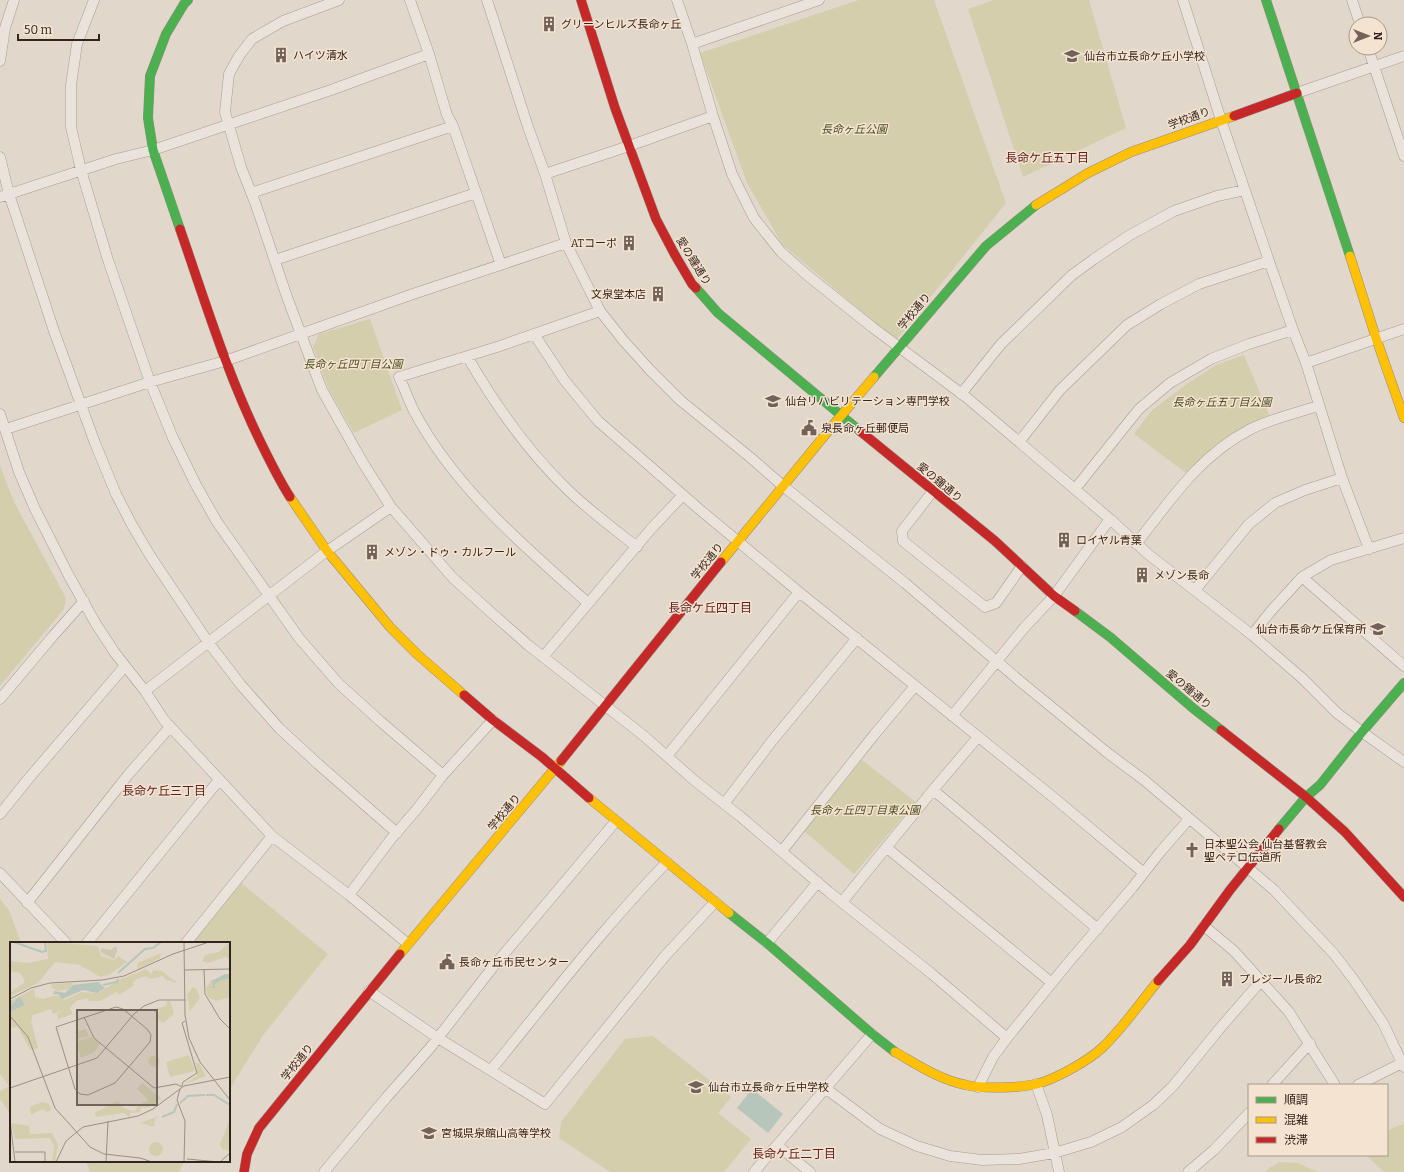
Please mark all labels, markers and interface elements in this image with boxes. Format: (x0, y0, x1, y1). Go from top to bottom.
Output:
building icon: グリーンヒルズ長命ヶ丘 (540, 15, 558, 33)
scale bar (18, 16, 99, 42)
north arrow (1348, 16, 1388, 56)
place label: グリーンヒルズ長命ヶ丘 (561, 18, 681, 31)
text: 50 m (24, 23, 53, 37)
text: N (1371, 32, 1384, 41)
building icon: ハイツ清水 (272, 46, 290, 64)
school or university icon: 仙台市立長命ケ丘小学校 (1063, 47, 1081, 65)
place label: ハイツ清水 (293, 49, 348, 62)
place label: 仙台市立長命ケ丘小学校 (1084, 50, 1205, 63)
street label: 学校通り (1166, 105, 1212, 132)
park label: 長命ヶ丘公園 (821, 123, 889, 136)
district label: 長命ケ丘五丁目 (1005, 151, 1089, 165)
building icon: ATコーポ (620, 234, 638, 252)
street label: 愛の鐘通り (673, 234, 714, 288)
place label: ATコーポ (571, 237, 617, 250)
building icon: 文泉堂本店 (649, 285, 667, 303)
place label: 文泉堂本店 (591, 288, 646, 301)
street label: 学校通り (895, 290, 934, 332)
park label: 長命ヶ丘四丁目公園 (304, 358, 404, 371)
school or university icon: 仙台リハビリテーション専門学校 (764, 392, 782, 410)
place label: 仙台リハビリテーション専門学校 (785, 395, 950, 408)
park label: 長命ヶ丘五丁目公園 (1173, 396, 1273, 409)
public building icon: 泉長命ヶ丘郵便局 (800, 419, 818, 437)
place label: 泉長命ヶ丘郵便局 (821, 422, 909, 435)
street label: 愛の鐘通り (914, 460, 965, 505)
building icon: ロイヤル青葉 (1055, 531, 1073, 549)
place label: ロイヤル青葉 (1076, 534, 1142, 547)
street label: 学校通り (688, 540, 726, 583)
building icon: メゾン・ドゥ・カルフール (363, 543, 381, 561)
place label: メゾン・ドゥ・カルフール (384, 546, 516, 559)
building icon: メゾン長命 (1133, 566, 1151, 584)
place label: メゾン長命 (1154, 569, 1209, 582)
district label: 長命ケ丘四丁目 (668, 601, 752, 615)
school or university icon: 仙台市長命ケ丘保育所 (1369, 620, 1387, 638)
place label: 仙台市長命ケ丘保育所 (1256, 623, 1367, 636)
street label: 愛の鐘通り (1163, 667, 1214, 712)
district label: 長命ケ丘三丁目 (122, 784, 206, 798)
street label: 学校通り (485, 791, 524, 833)
park label: 長命ヶ丘四丁目東公園 (810, 804, 922, 817)
place label: 日本聖公会 仙台基督教会 聖ペテロ伝道所 (1204, 838, 1327, 864)
church icon: 日本聖公会 仙台基督教会 聖ペテロ伝道所 (1183, 841, 1201, 859)
inset map (10, 942, 230, 1162)
public building icon: 長命ヶ丘市民センター (438, 953, 456, 971)
place label: 長命ヶ丘市民センター (459, 956, 569, 969)
building icon: プレジール長命2 (1218, 970, 1236, 988)
place label: プレジール長命2 (1239, 973, 1322, 986)
street label: 学校通り (278, 1041, 316, 1084)
school or university icon: 仙台市立長命ヶ丘中学校 (687, 1078, 705, 1096)
place label: 仙台市立長命ヶ丘中学校 (708, 1081, 829, 1094)
legend (1248, 1084, 1388, 1156)
text: 順調 (1284, 1093, 1308, 1107)
text: 混雑 (1284, 1113, 1308, 1127)
school or university icon: 宮城県泉館山高等学校 (420, 1124, 438, 1142)
place label: 宮城県泉館山高等学校 (441, 1127, 551, 1140)
text: 渋滞 (1284, 1133, 1308, 1147)
district label: 長命ケ丘二丁目 (752, 1147, 836, 1161)

